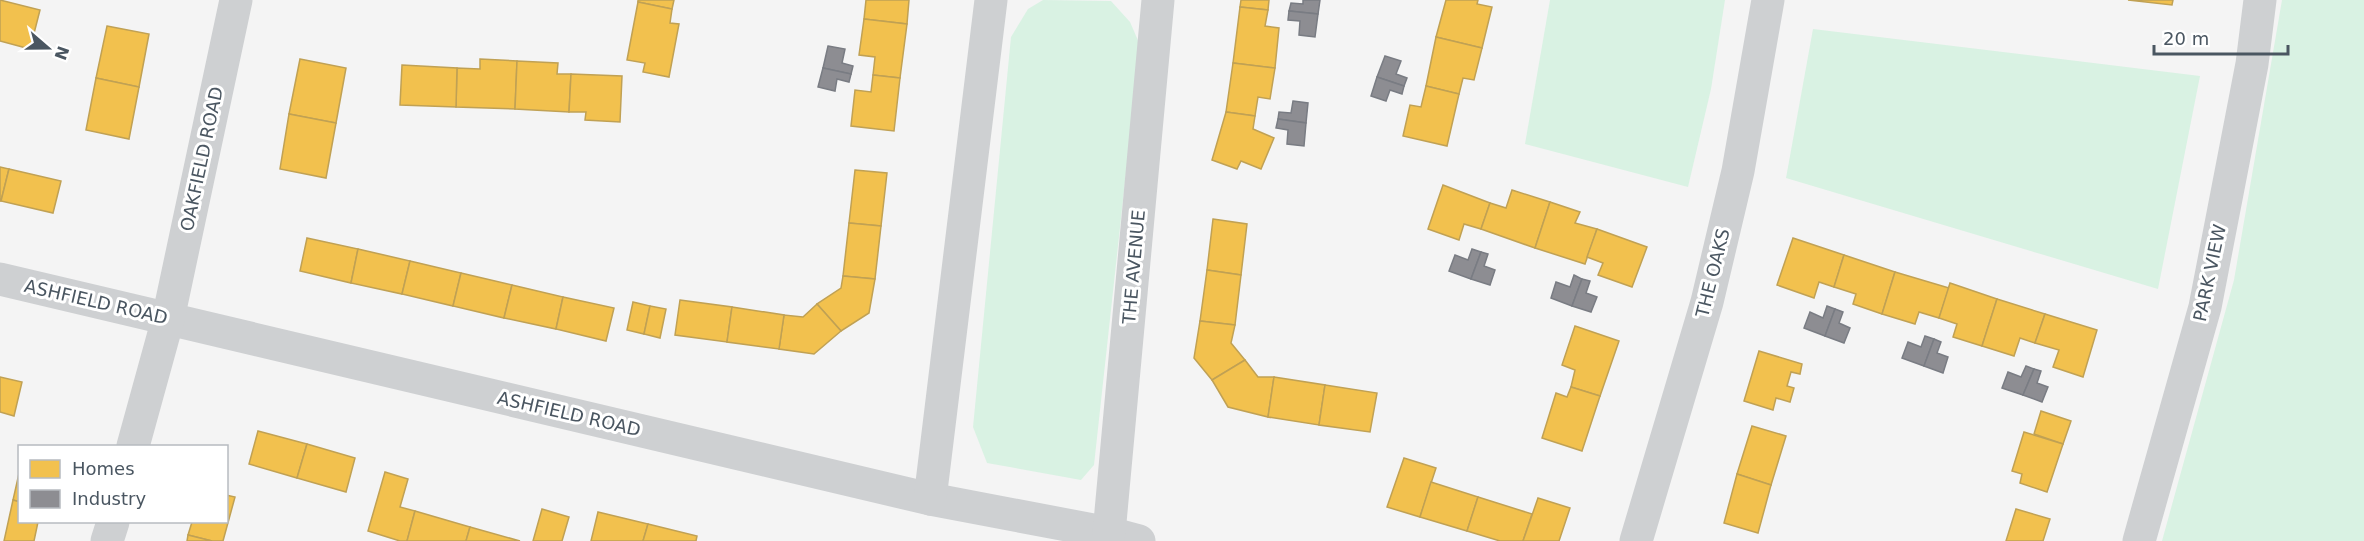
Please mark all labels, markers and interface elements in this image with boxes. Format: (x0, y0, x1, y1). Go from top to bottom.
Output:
north arrow (18, 18, 78, 78)
scale bar (2154, 18, 2288, 56)
text: 20 m (2163, 28, 2209, 49)
text: N (50, 43, 73, 63)
street label: OAKFIELD ROAD (176, 85, 227, 233)
street label: THE AVENUE (1118, 209, 1149, 326)
street label: PARK VIEW (2189, 222, 2230, 323)
street label: THE OAKS (1691, 226, 1734, 321)
street label: ASHFIELD ROAD (22, 275, 170, 328)
street label: ASHFIELD ROAD (495, 387, 643, 440)
legend (18, 445, 228, 523)
text: Homes (72, 458, 135, 479)
text: Industry (72, 488, 146, 509)

